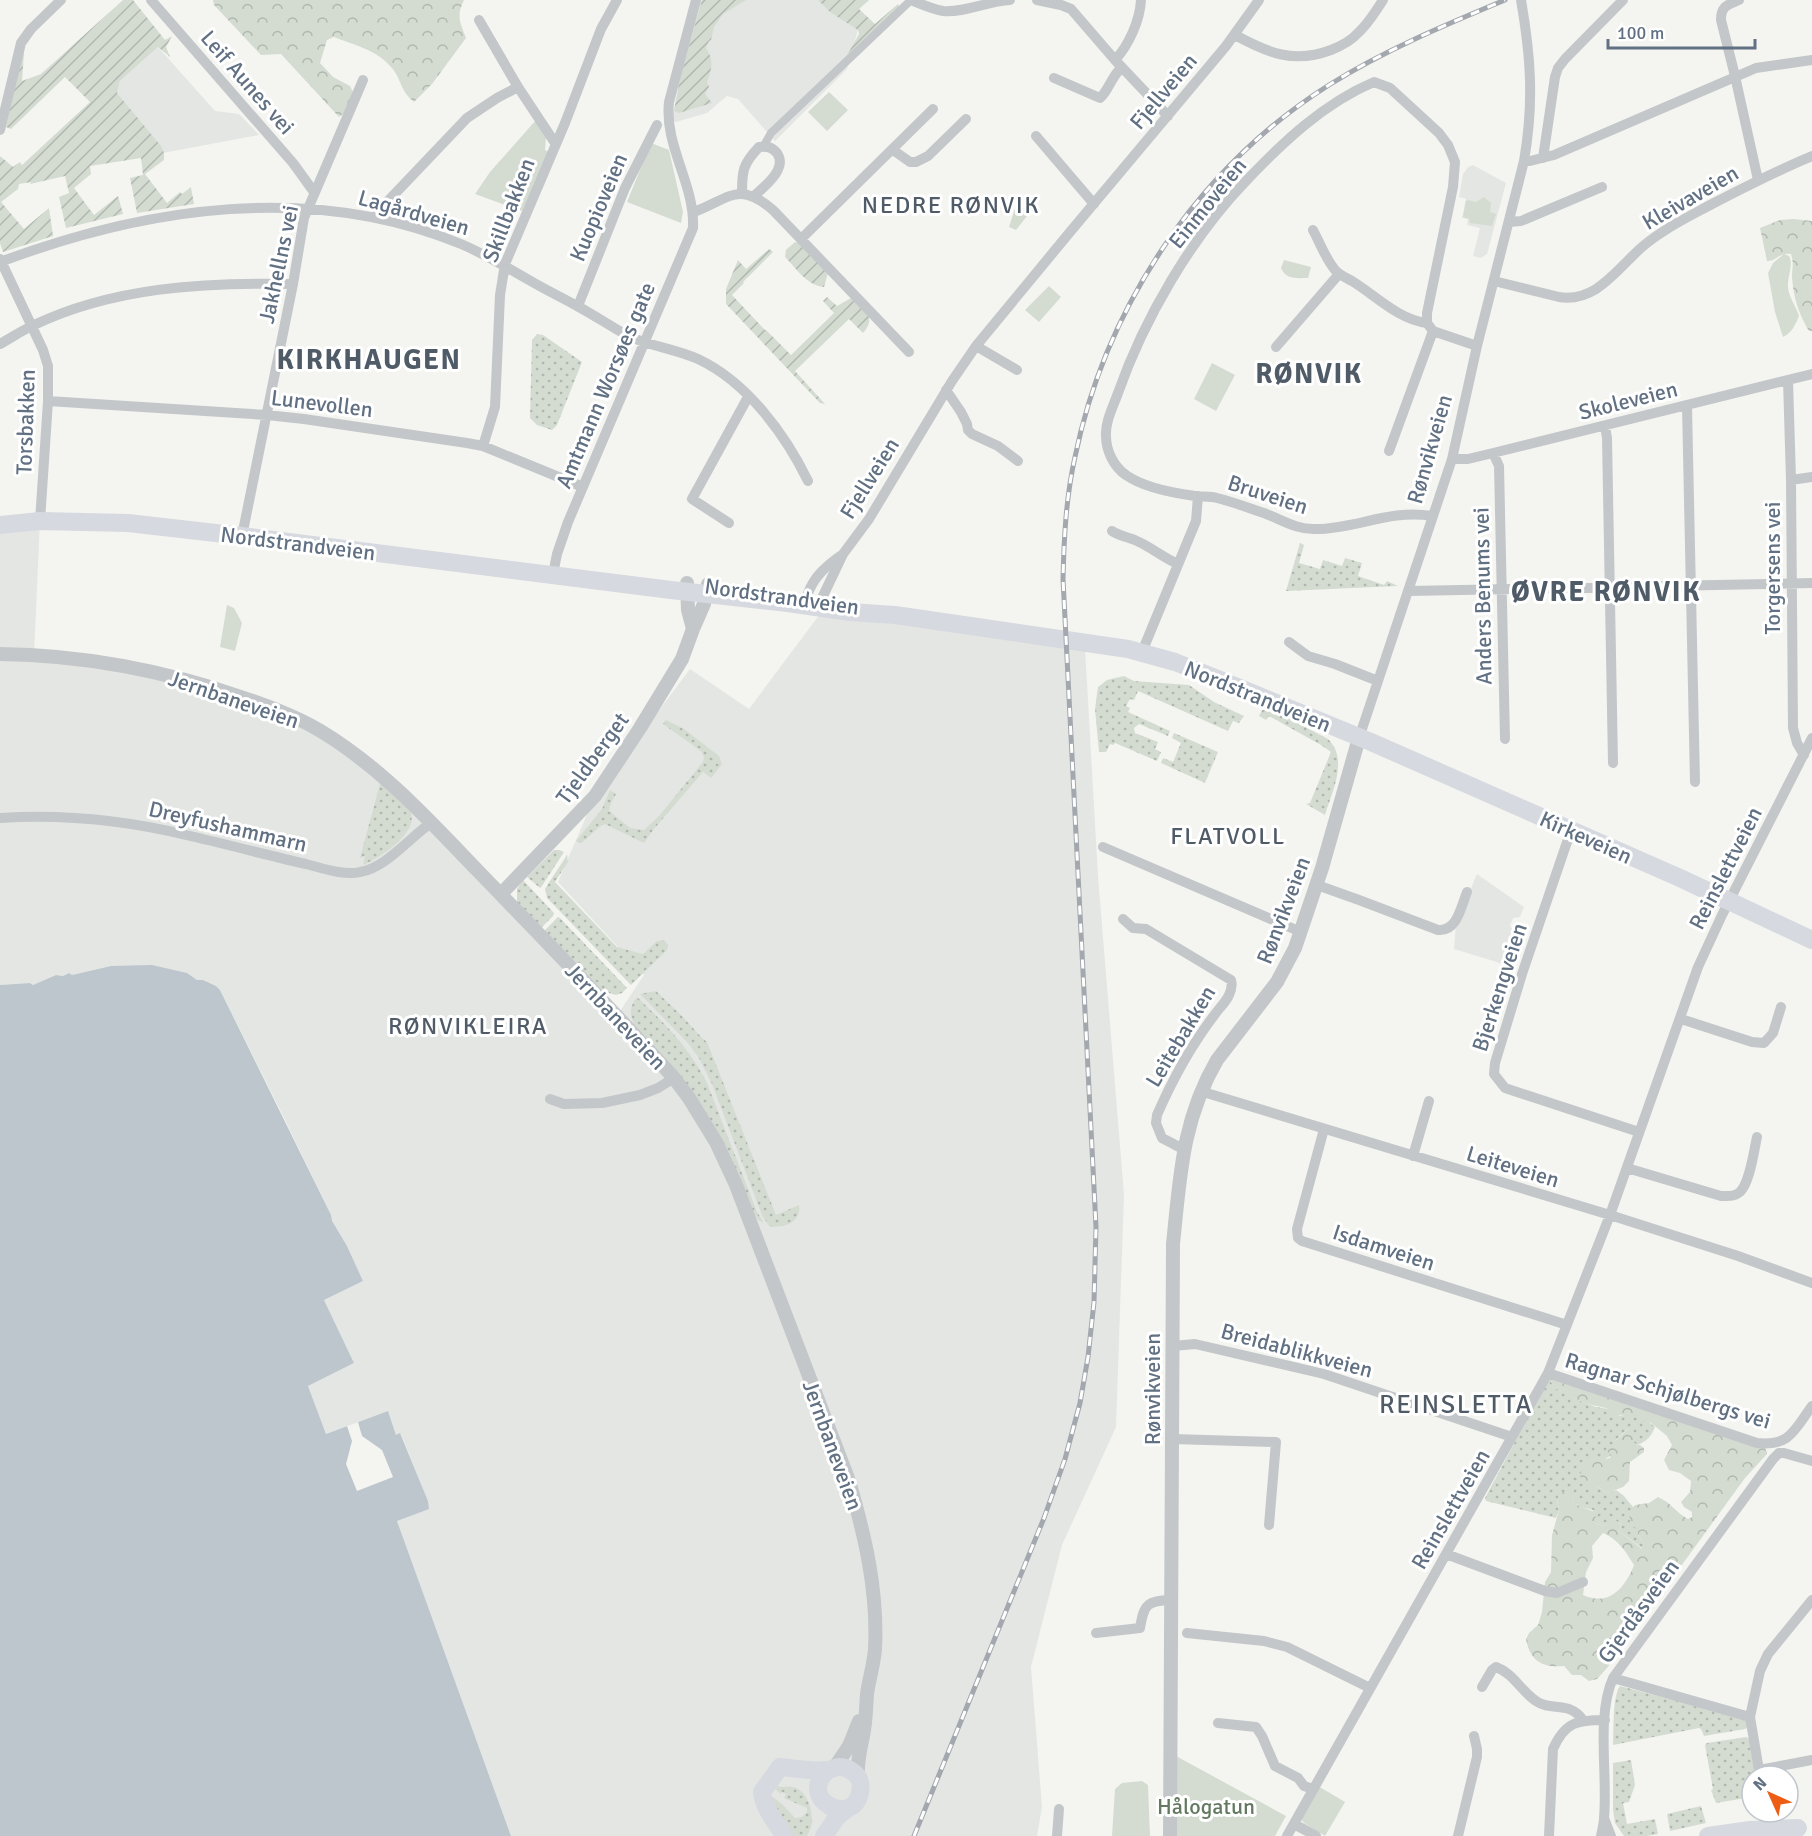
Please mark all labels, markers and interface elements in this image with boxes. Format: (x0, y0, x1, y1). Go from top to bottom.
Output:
scale bar (1608, 12, 1755, 50)
text: 100 m (1617, 22, 1664, 44)
street label: Leif Aunes vei (195, 25, 300, 140)
street label: Fjellveien (1124, 48, 1203, 135)
street label: Kuopioveien (564, 149, 633, 265)
street label: Einmoveien (1163, 153, 1252, 254)
street label: Skillbakken (476, 154, 541, 266)
street label: Kleivaveien (1637, 159, 1743, 236)
street label: Lagårdveien (355, 184, 473, 241)
district label: NEDRE RØNVIK (862, 190, 1040, 220)
street label: Jakhellns vei (253, 202, 304, 326)
street label: Amtmann Worsøes gate (550, 278, 661, 492)
district label: KIRKHAUGEN (277, 343, 462, 377)
district label: RØNVIK (1255, 357, 1363, 391)
street label: Torsbakken (10, 369, 41, 475)
street label: Skoleveien (1576, 375, 1680, 426)
street label: Lunevollen (269, 384, 374, 423)
street label: Rønvikveien (1401, 391, 1458, 507)
street label: Fjellveien (834, 433, 905, 524)
street label: Bruveien (1224, 469, 1311, 520)
street label: Torgersens vei (1759, 502, 1786, 634)
street label: Anders Benums vei (1467, 507, 1498, 685)
street label: Nordstrandveien (219, 521, 377, 566)
street label: Nordstrandveien (703, 572, 861, 621)
district label: ØVRE RØNVIK (1511, 575, 1701, 609)
street label: Nordstrandveien (1181, 655, 1335, 738)
street label: Jernbaneveien (165, 665, 303, 734)
street label: Tjeldberget (550, 707, 635, 809)
street label: Dreyfushammarn (146, 795, 310, 858)
street label: Reinslettveien (1683, 802, 1768, 934)
street label: Kirkeveien (1535, 805, 1636, 870)
district label: FLATVOLL (1170, 821, 1286, 851)
street label: Rønvikveien (1251, 853, 1316, 968)
street label: Bjerkengveien (1466, 920, 1533, 1055)
street label: Jernbaneveien (559, 957, 672, 1075)
street label: Leitebakken (1140, 981, 1221, 1092)
district label: RØNVIKLEIRA (388, 1011, 548, 1041)
street label: Leiteveien (1463, 1140, 1563, 1193)
street label: Isdamveien (1329, 1218, 1438, 1277)
street label: Breidablikkveien (1218, 1317, 1376, 1384)
street label: Rønvikveien (1139, 1333, 1166, 1445)
street label: Ragnar Schjølbergs vei (1562, 1346, 1774, 1435)
street label: Jernbaneveien (797, 1377, 869, 1514)
district label: REINSLETTA (1379, 1389, 1533, 1421)
street label: Reinslettveien (1405, 1444, 1496, 1574)
street label: Gjerdåsveien (1592, 1554, 1685, 1668)
north arrow (1740, 1764, 1800, 1824)
text: N (1749, 1773, 1771, 1795)
park label: Hålogatun (1157, 1793, 1255, 1820)

